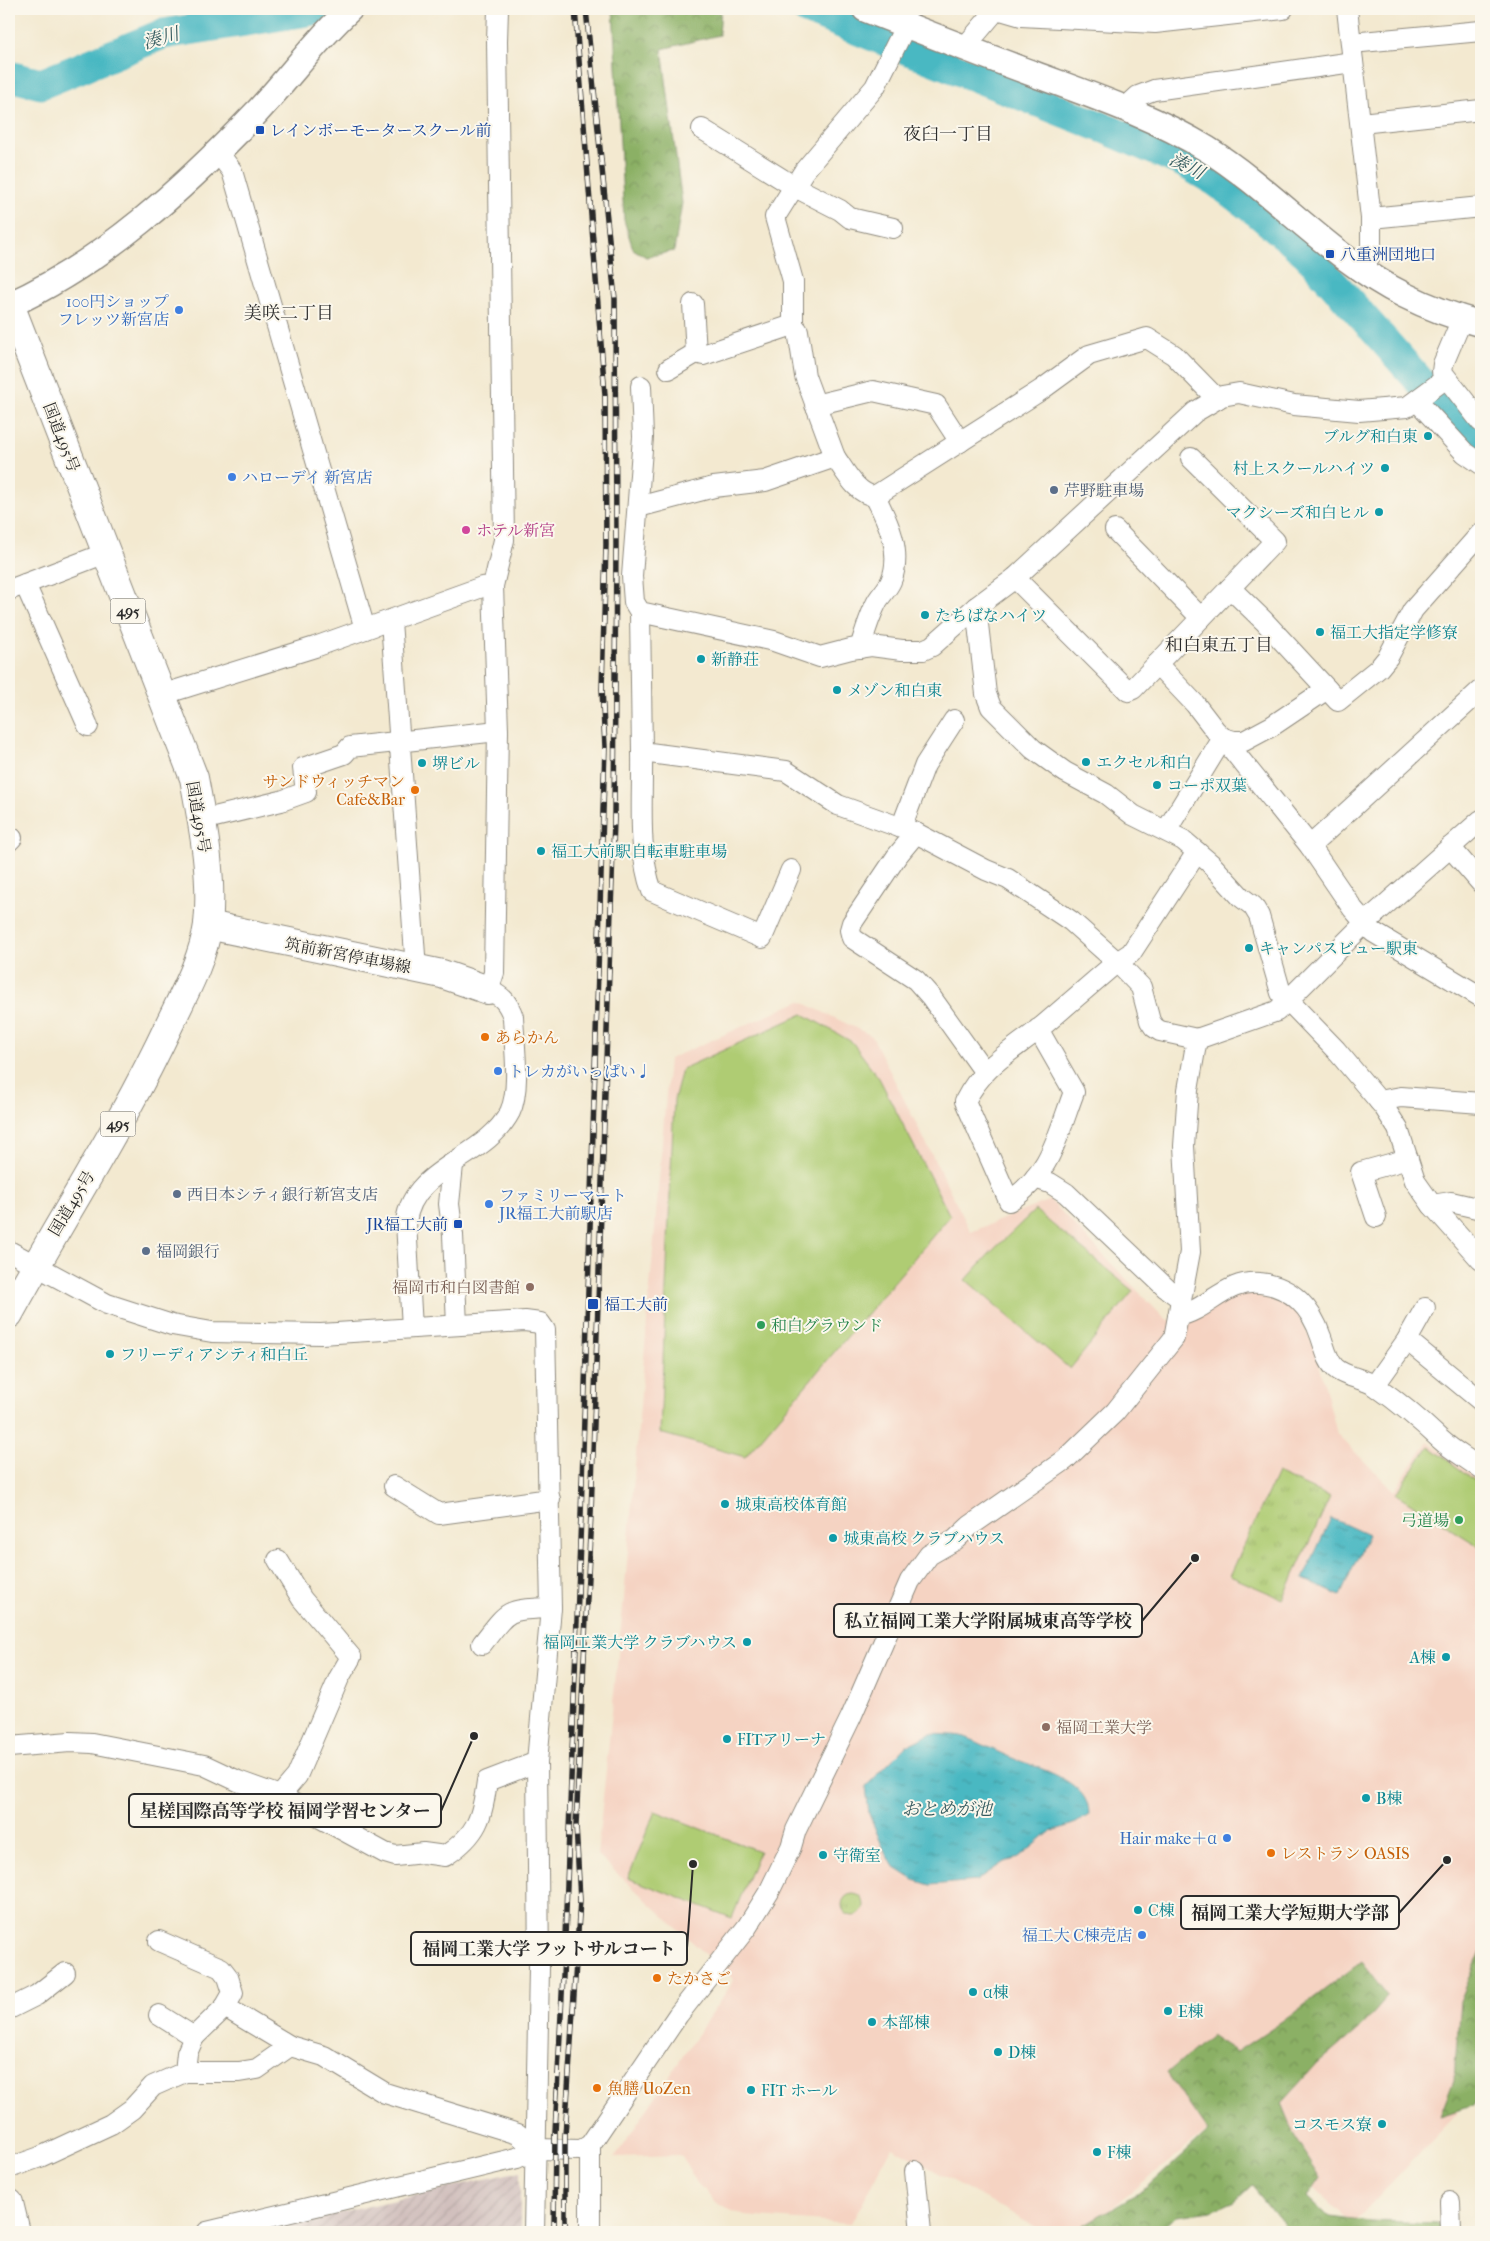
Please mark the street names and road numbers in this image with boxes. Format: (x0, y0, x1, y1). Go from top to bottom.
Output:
street label: 国道495号 (40, 400, 83, 475)
road number: 495 (110, 598, 146, 624)
street label: 国道495号 (183, 780, 214, 855)
street label: 筑前新宮停車場線 (283, 934, 413, 977)
road number: 495 (100, 1112, 136, 1136)
street label: 国道495号 (45, 1167, 98, 1239)

